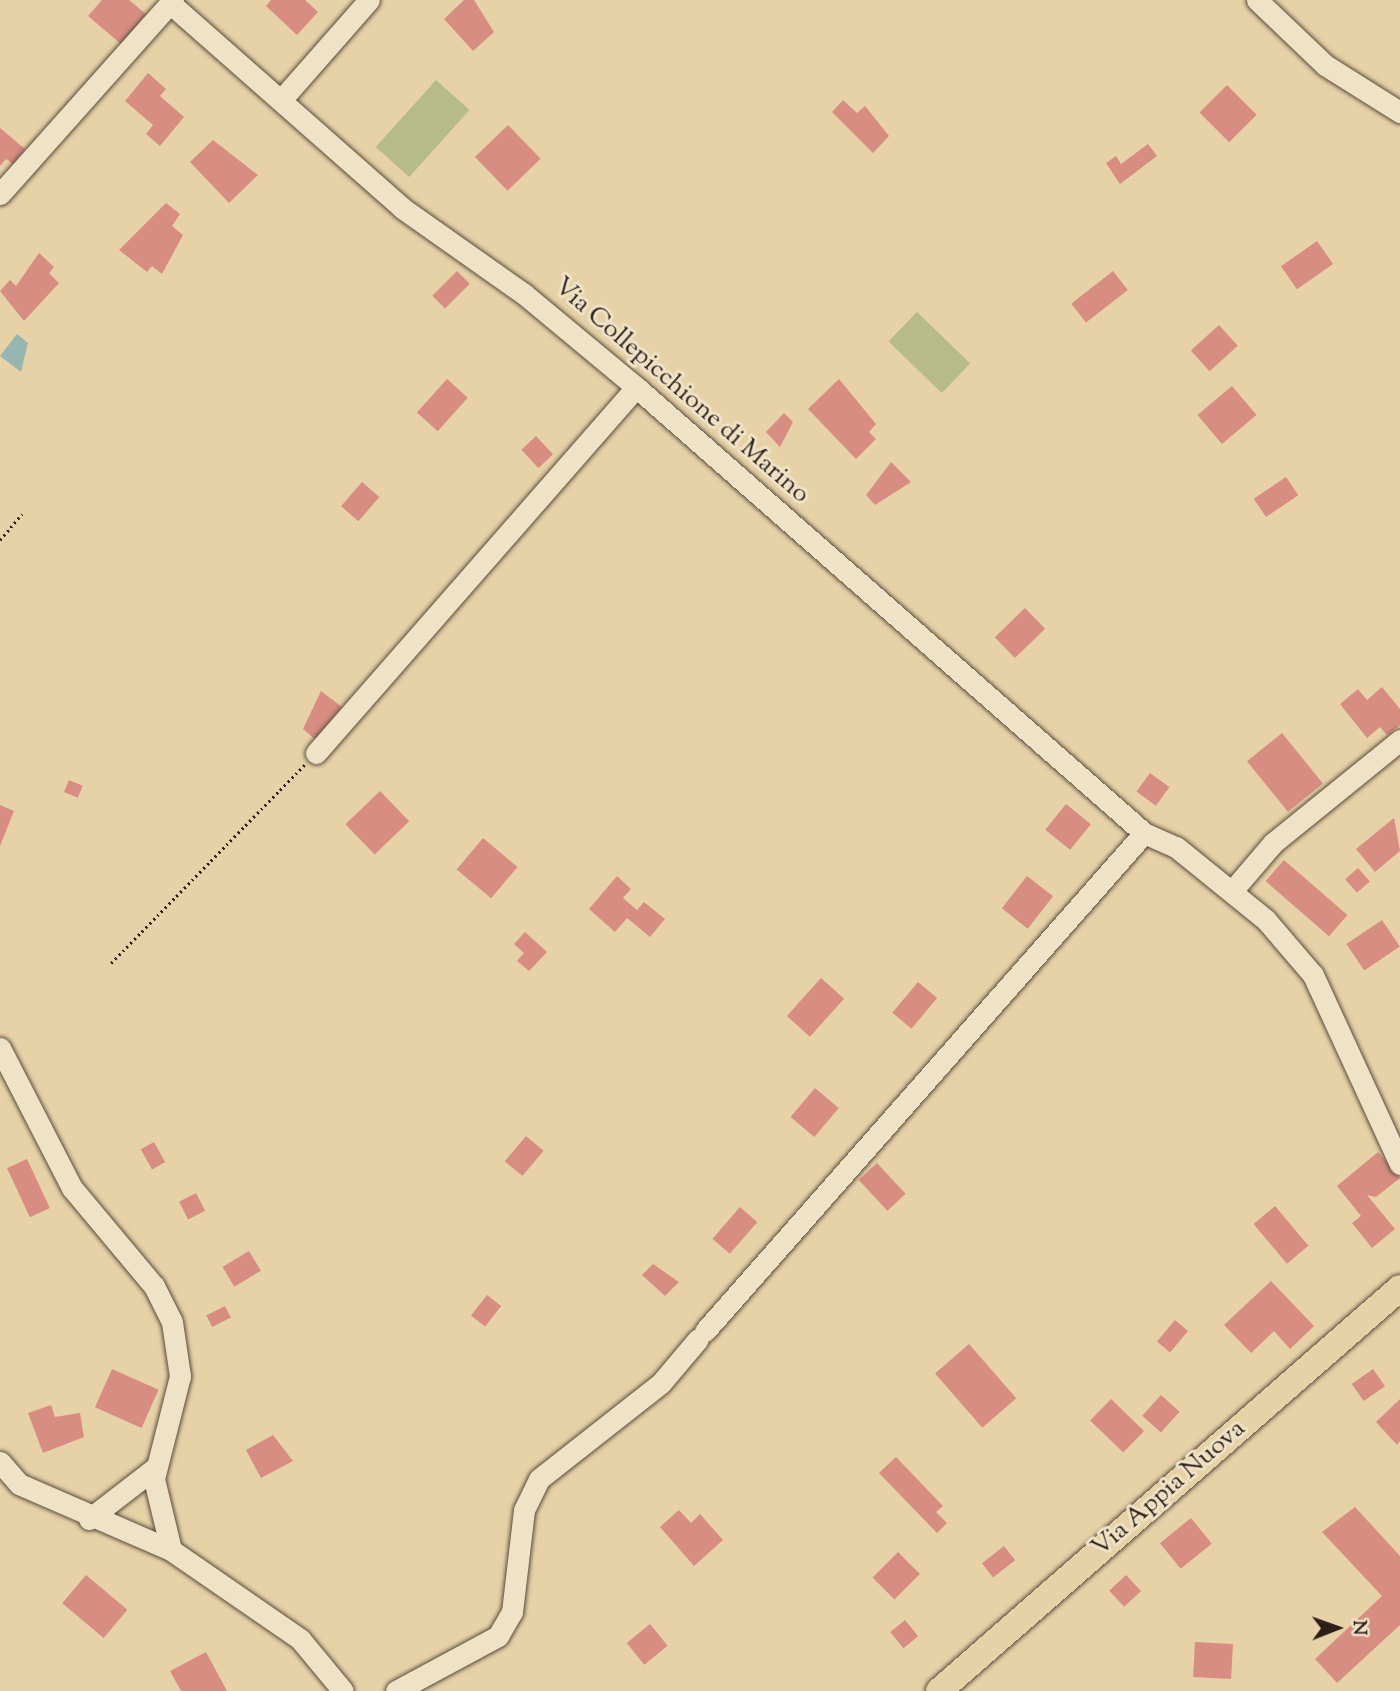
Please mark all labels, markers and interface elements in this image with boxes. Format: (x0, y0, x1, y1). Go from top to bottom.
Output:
street label: Via Collepicchione di Marino (547, 271, 815, 511)
street label: Via Appia Nuova (1086, 1414, 1252, 1564)
north arrow (1302, 1593, 1372, 1663)
text: N (1345, 1620, 1372, 1635)

